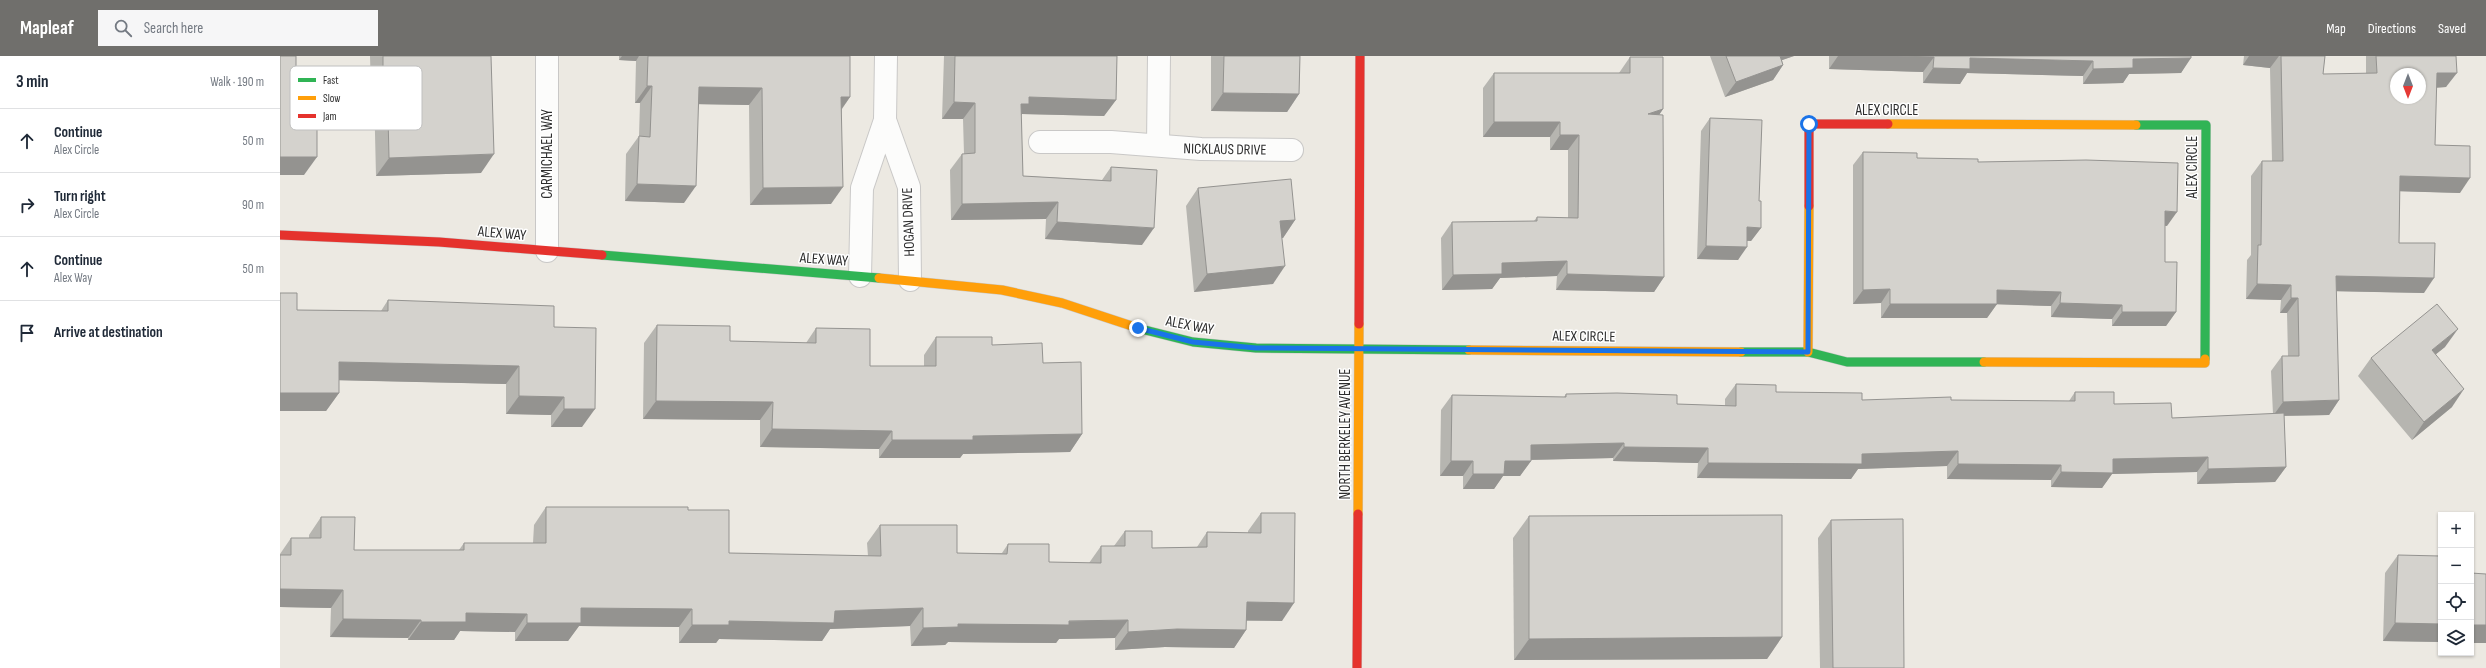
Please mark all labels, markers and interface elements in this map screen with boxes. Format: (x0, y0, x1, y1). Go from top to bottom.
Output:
search box (98, 10, 378, 46)
text: Mapleaf (20, 17, 74, 40)
icon: search (112, 17, 134, 39)
text: Search here (144, 19, 203, 38)
text: Map (2326, 20, 2346, 37)
text: Directions (2368, 20, 2416, 37)
text: Saved (2438, 20, 2466, 37)
legend (290, 66, 422, 130)
north arrow (2390, 68, 2426, 104)
text: 3 min (16, 72, 49, 92)
text: Walk · 190 m (210, 74, 264, 90)
text: Fast (323, 74, 339, 87)
text: Slow (323, 92, 340, 105)
street label: ALEX CIRCLE (1854, 101, 1919, 120)
street label: CARMICHAEL WAY (538, 109, 557, 199)
text: Jam (322, 110, 337, 123)
route start (1800, 115, 1818, 133)
text: Continue (54, 123, 103, 142)
icon: ahead (16, 130, 38, 152)
text: 50 m (243, 133, 264, 149)
street label: ALEX CIRCLE (2183, 135, 2202, 200)
street label: NICKLAUS DRIVE (1183, 139, 1267, 160)
text: Alex Circle (54, 142, 99, 158)
text: Turn right (54, 187, 106, 206)
street label: HOGAN DRIVE (898, 187, 919, 257)
icon: right (16, 194, 38, 216)
text: 90 m (242, 197, 264, 213)
text: Alex Circle (54, 206, 99, 222)
street label: ALEX WAY (476, 222, 528, 245)
street label: ALEX WAY (798, 248, 849, 271)
text: Continue (54, 251, 103, 270)
icon: ahead (16, 258, 38, 280)
text: 50 m (243, 261, 264, 277)
text: Alex Way (54, 270, 92, 286)
street label: ALEX WAY (1163, 311, 1216, 340)
route end (1129, 319, 1147, 337)
icon: arrive (16, 322, 38, 344)
text: Arrive at destination (54, 323, 163, 342)
street label: ALEX CIRCLE (1551, 326, 1616, 347)
street label: NORTH BERKELEY AVENUE (1336, 368, 1355, 500)
map controls (2438, 512, 2474, 656)
button: + (2438, 512, 2474, 548)
button: − (2438, 548, 2474, 584)
button: locate (2438, 584, 2474, 620)
button: layers (2438, 620, 2474, 656)

